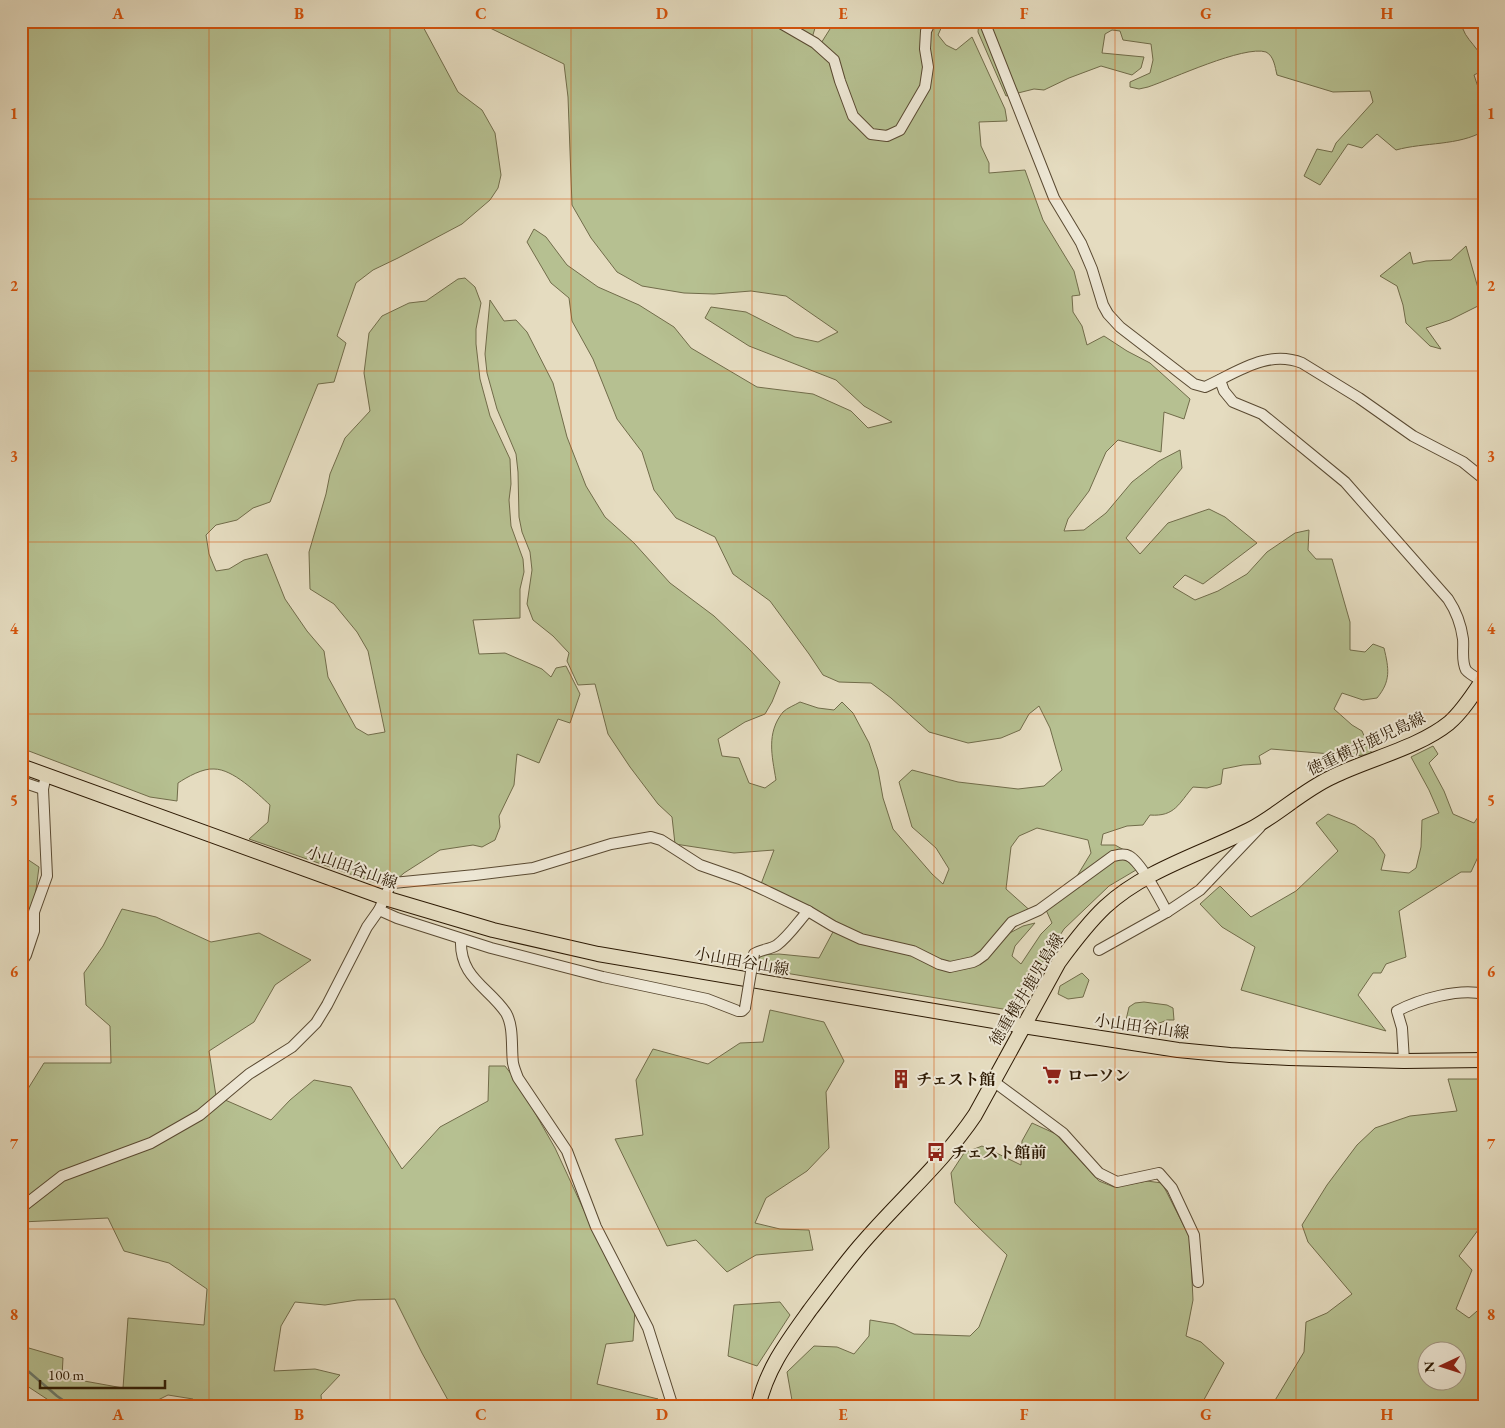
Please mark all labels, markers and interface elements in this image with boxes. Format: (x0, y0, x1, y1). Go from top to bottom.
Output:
text: A (111, 3, 124, 24)
text: B (294, 3, 304, 24)
text: C (475, 3, 487, 24)
text: D (656, 3, 668, 24)
text: E (838, 3, 848, 24)
text: F (1020, 3, 1029, 24)
text: G (1200, 3, 1212, 24)
text: H (1381, 3, 1394, 24)
text: 1 (10, 103, 18, 124)
text: 1 (1487, 103, 1495, 124)
text: 2 (10, 275, 19, 296)
text: 2 (1487, 275, 1496, 296)
text: 3 (10, 446, 18, 467)
text: 3 (1487, 446, 1495, 467)
text: 4 (10, 618, 19, 639)
text: 4 (1487, 618, 1496, 639)
street label: 徳重横井鹿児島線 (1304, 707, 1429, 780)
text: 5 (10, 790, 18, 811)
text: 5 (1487, 790, 1495, 811)
street label: 小山田谷山線 (303, 841, 401, 894)
street label: 徳重横井鹿児島線 (984, 929, 1068, 1050)
street label: 小山田谷山線 (693, 943, 791, 980)
text: 6 (10, 961, 19, 982)
text: 6 (1487, 961, 1496, 982)
street label: 小山田谷山線 (1093, 1009, 1191, 1044)
supermarket icon: ローソン (1041, 1064, 1063, 1086)
place label: ローソン (1067, 1065, 1130, 1086)
building icon: チェスト館 (890, 1068, 912, 1090)
place label: チェスト館 (916, 1069, 996, 1090)
text: 7 (10, 1133, 19, 1154)
text: 7 (1487, 1133, 1496, 1154)
bus stop icon: チェスト館前 (925, 1141, 947, 1163)
place label: チェスト館前 (951, 1142, 1047, 1163)
text: 8 (10, 1304, 18, 1325)
text: 8 (1487, 1304, 1495, 1325)
north arrow (1418, 1340, 1468, 1390)
scale bar (40, 1358, 165, 1390)
text: N (1420, 1360, 1438, 1373)
text: 100 m (48, 1365, 85, 1384)
text: A (111, 1404, 124, 1425)
text: B (294, 1404, 304, 1425)
text: C (475, 1404, 487, 1425)
text: D (656, 1404, 668, 1425)
text: E (838, 1404, 848, 1425)
text: F (1020, 1404, 1029, 1425)
text: G (1200, 1404, 1212, 1425)
text: H (1381, 1404, 1394, 1425)

